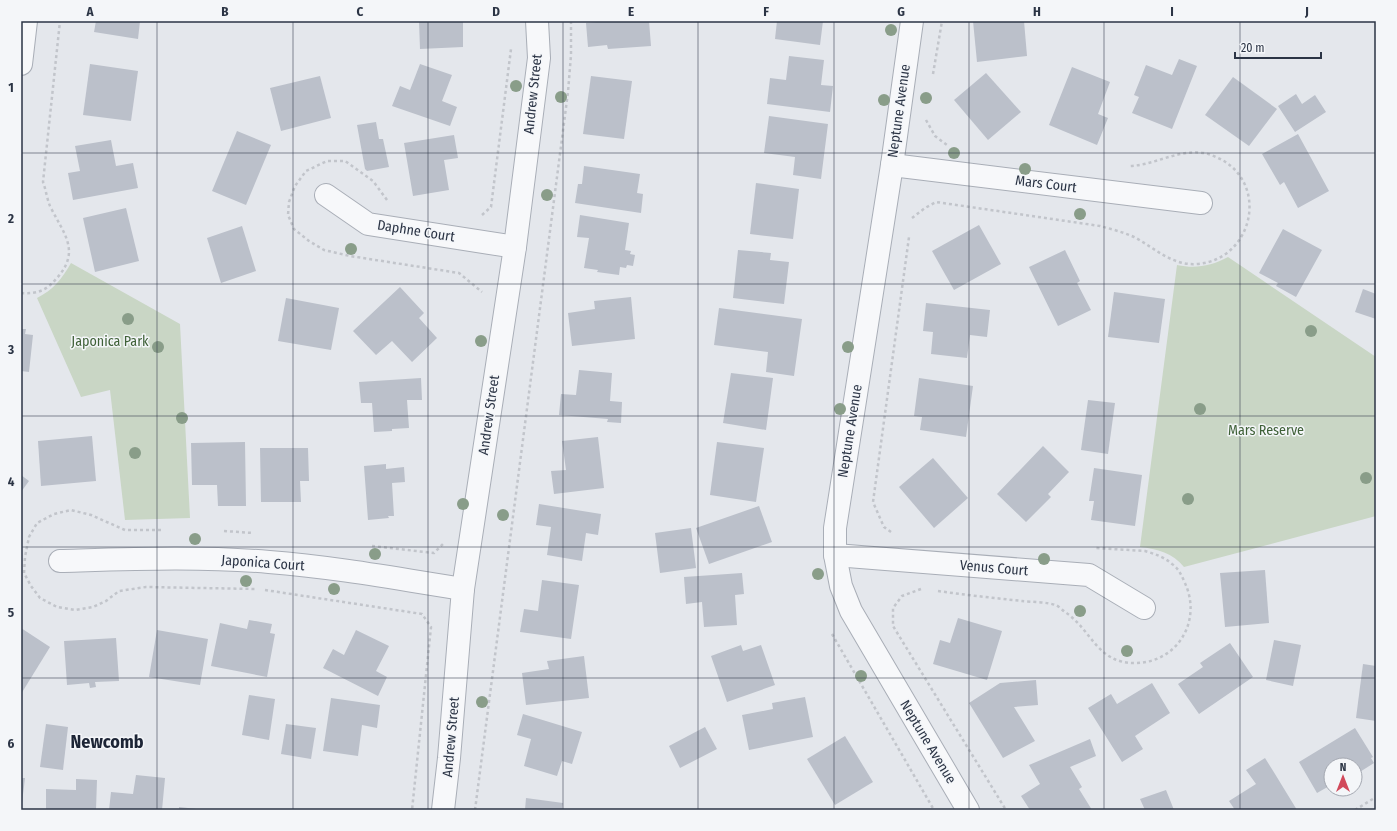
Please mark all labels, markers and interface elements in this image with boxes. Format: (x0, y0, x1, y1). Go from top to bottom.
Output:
text: A (85, 4, 94, 19)
text: B (221, 4, 229, 19)
text: C (357, 4, 364, 19)
text: D (492, 4, 500, 19)
text: E (628, 4, 634, 19)
text: F (763, 4, 769, 19)
text: G (897, 4, 905, 19)
text: H (1033, 4, 1041, 19)
text: I (1170, 4, 1174, 19)
text: J (1304, 4, 1309, 19)
scale bar (1235, 34, 1321, 60)
text: 20 m (1241, 41, 1265, 55)
street label: Andrew Street (520, 53, 546, 135)
street label: Neptune Avenue (884, 63, 914, 159)
text: 1 (8, 80, 14, 95)
street label: Mars Court (1014, 172, 1078, 196)
text: 2 (7, 211, 14, 226)
street label: Daphne Court (376, 216, 456, 246)
park label: Japonica Park (71, 333, 149, 350)
text: 3 (7, 342, 14, 357)
street label: Andrew Street (475, 374, 503, 456)
street label: Neptune Avenue (834, 383, 866, 479)
park label: Mars Reserve (1228, 422, 1304, 439)
text: 4 (8, 474, 15, 489)
street label: Japonica Court (221, 552, 306, 574)
street label: Venus Court (959, 557, 1029, 579)
text: 5 (8, 605, 14, 620)
street label: Andrew Street (439, 696, 463, 778)
street label: Neptune Avenue (896, 697, 960, 787)
district label: Newcomb (71, 731, 144, 753)
text: 6 (8, 736, 15, 751)
north arrow (1323, 757, 1363, 797)
text: N (1340, 761, 1346, 774)

